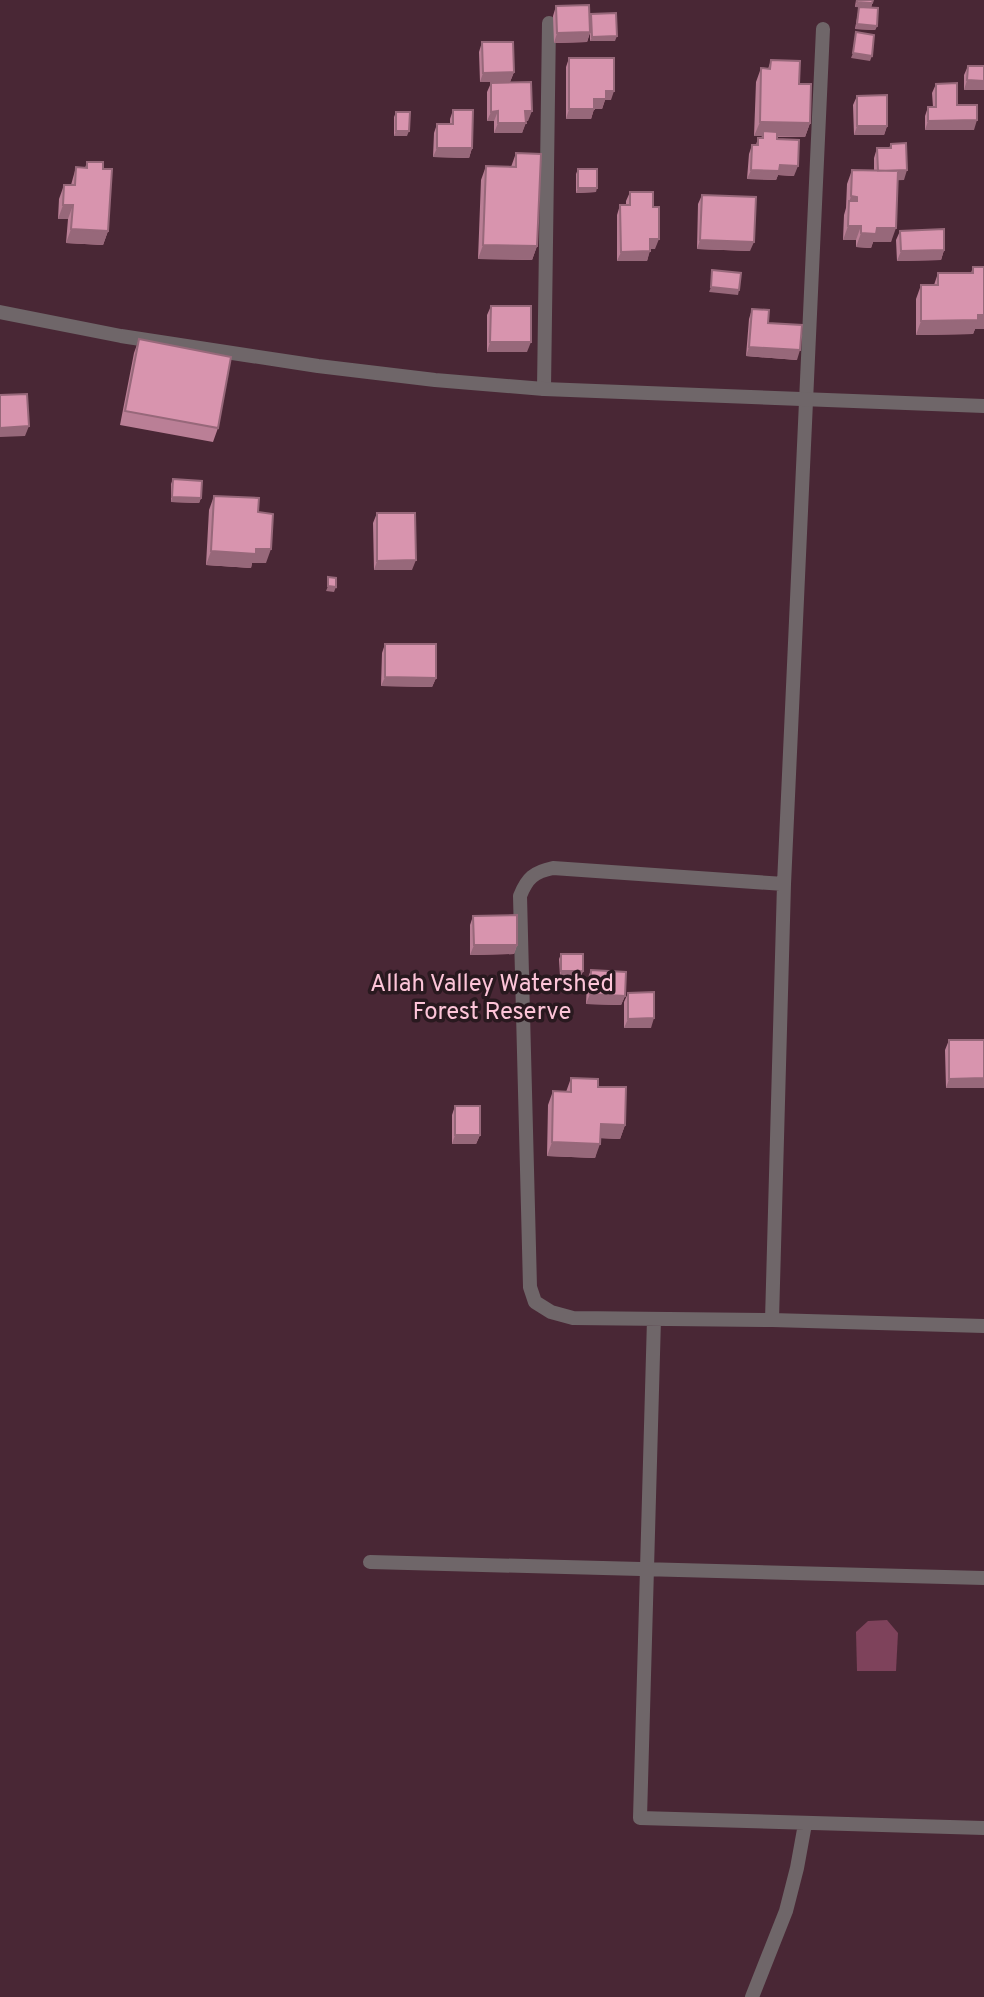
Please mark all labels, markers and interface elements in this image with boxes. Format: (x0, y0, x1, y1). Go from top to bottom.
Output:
park label: Allah Valley Watershed Forest Reserve (370, 970, 614, 1028)

